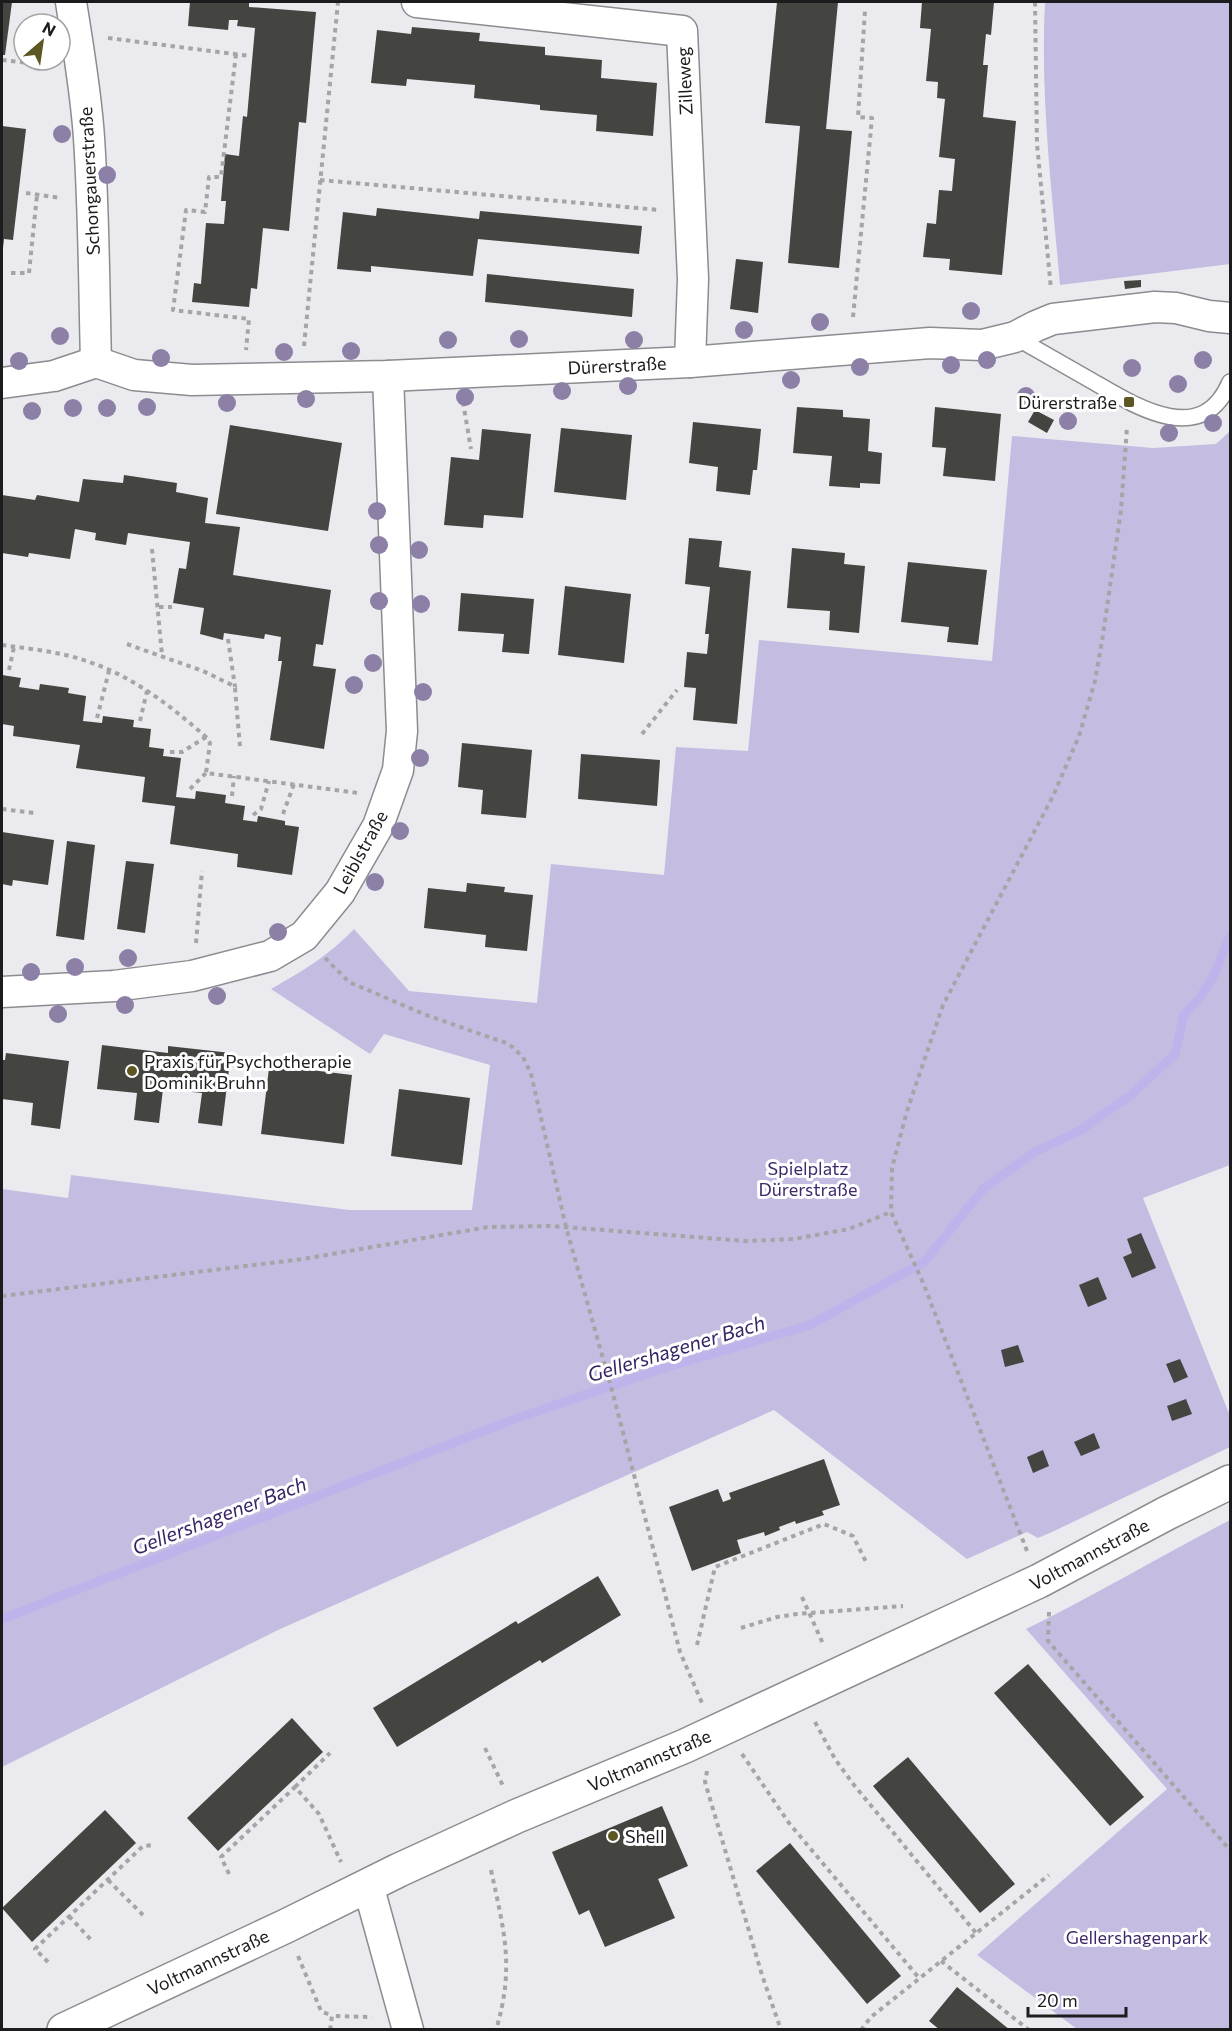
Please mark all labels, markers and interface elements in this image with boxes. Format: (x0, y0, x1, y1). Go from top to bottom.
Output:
north arrow (12, 12, 72, 72)
text: N (40, 17, 59, 40)
street label: Zilleweg (671, 46, 697, 116)
street label: Schongauerstraße (74, 106, 104, 256)
street label: Dürerstraße (567, 351, 667, 379)
place label: Dürerstraße (1018, 391, 1117, 413)
marker: Dürerstraße (1122, 395, 1136, 409)
street label: Leiblstraße (328, 806, 392, 898)
place label: Praxis für Psychotherapie Dominik Bruhn (144, 1050, 352, 1093)
marker: Praxis für Psychotherapie Dominik Bruhn (125, 1064, 139, 1078)
park label: Spielplatz Dürerstraße (759, 1157, 857, 1200)
water label: Gellershagener Bach (584, 1310, 768, 1386)
water label: Gellershagener Bach (129, 1471, 309, 1559)
street label: Voltmannstraße (1026, 1513, 1152, 1595)
street label: Voltmannstraße (584, 1724, 714, 1796)
place label: Shell (625, 1825, 665, 1847)
marker: Shell (606, 1829, 620, 1843)
street label: Voltmannstraße (144, 1924, 272, 2000)
park label: Gellershagenpark (1066, 1926, 1208, 1948)
scale bar (1028, 1980, 1126, 2018)
text: 20 m (1037, 1989, 1078, 2011)

